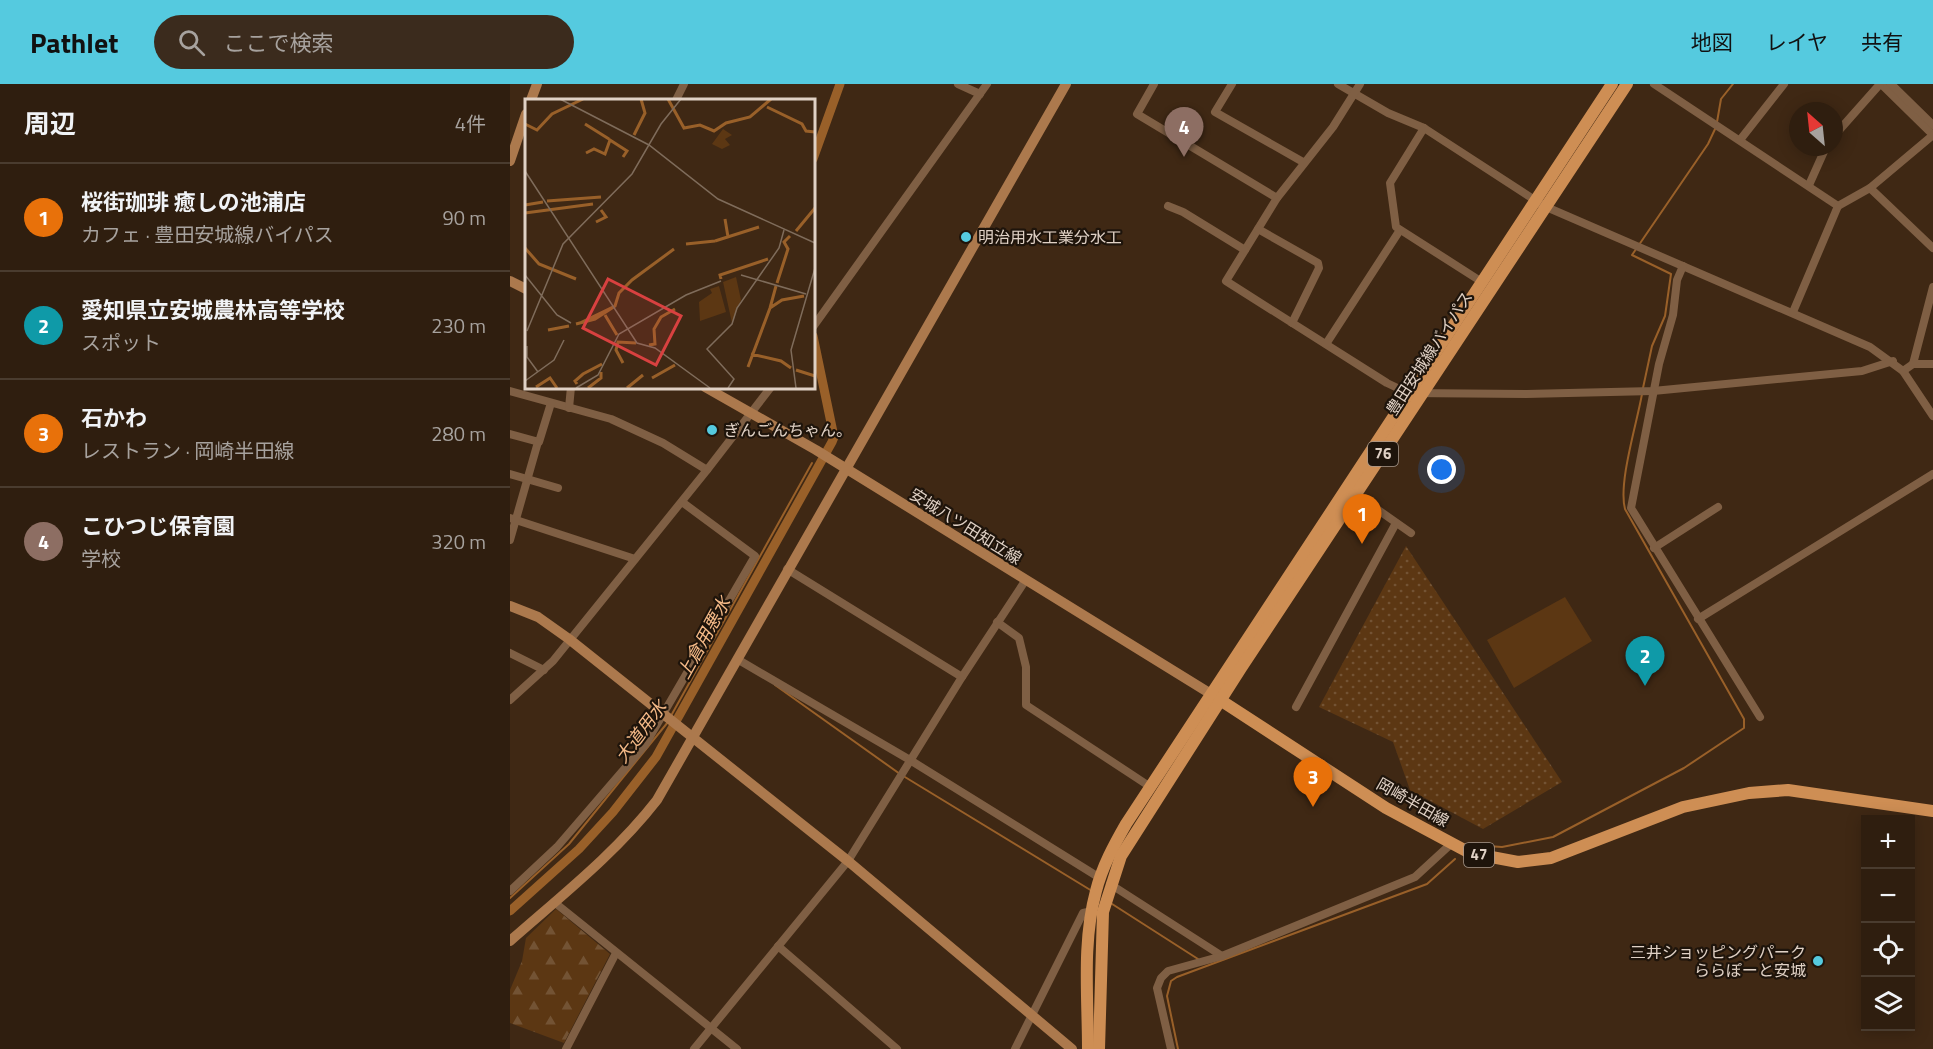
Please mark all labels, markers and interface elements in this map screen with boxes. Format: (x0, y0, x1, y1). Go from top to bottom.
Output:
search box (154, 15, 574, 69)
text: Pathlet (30, 21, 118, 64)
icon: search (175, 26, 208, 59)
text: ここで検索 (223, 26, 333, 60)
text: 地図 (1691, 26, 1733, 58)
text: レイヤ (1766, 26, 1828, 58)
text: 共有 (1861, 26, 1903, 58)
inset map (525, 99, 814, 388)
north arrow (1789, 102, 1843, 156)
text: 周辺 (24, 104, 76, 143)
pin: 4 (1164, 107, 1204, 157)
text: 4件 (455, 108, 486, 139)
text: 桜街珈琲 癒しの池浦店 (81, 185, 306, 219)
text: 1 (38, 202, 49, 233)
text: 90 m (442, 202, 486, 233)
text: カフェ · 豊田安城線バイパス (81, 219, 334, 250)
place label: 明治用水工業分水工 (978, 225, 1122, 249)
marker: 明治用水工業分水工 (959, 230, 973, 244)
street label: 豊田安城線バイパス (1380, 286, 1478, 420)
text: 愛知県立安城農林高等学校 (81, 293, 345, 327)
text: 2 (38, 310, 49, 341)
text: 230 m (431, 310, 486, 341)
text: スポット (81, 327, 161, 358)
text: 石かわ (81, 401, 147, 435)
text: 3 (38, 418, 49, 449)
text: 280 m (431, 418, 486, 449)
place label: ぎんごんちゃん。 (724, 418, 852, 442)
marker: ぎんごんちゃん。 (705, 423, 719, 437)
text: レストラン · 岡崎半田線 (81, 435, 294, 466)
road number: 76 (1368, 442, 1398, 466)
your location (1427, 455, 1456, 484)
street label: 安城八ツ田知立線 (905, 482, 1027, 570)
pin: 1 (1342, 494, 1382, 544)
text: こひつじ保育園 (81, 509, 235, 543)
text: 4 (38, 526, 49, 557)
text: 320 m (431, 526, 486, 557)
text: 学校 (81, 543, 121, 574)
water label: 上倉用悪水 (670, 590, 738, 684)
pin: 2 (1626, 636, 1664, 686)
water label: 大道用水 (608, 693, 674, 769)
pin: 3 (1294, 758, 1332, 807)
street label: 岡崎半田線 (1372, 772, 1454, 832)
map controls (1861, 815, 1915, 1031)
button: + (1861, 815, 1915, 869)
road number: 47 (1464, 843, 1494, 867)
button: − (1861, 869, 1915, 923)
button: locate (1861, 923, 1915, 977)
place label: 三井ショッピングパーク ららぽーと安城 (1630, 940, 1806, 982)
marker: 三井ショッピングパーク ららぽーと安城 (1811, 954, 1825, 968)
button: layers (1861, 977, 1915, 1031)

